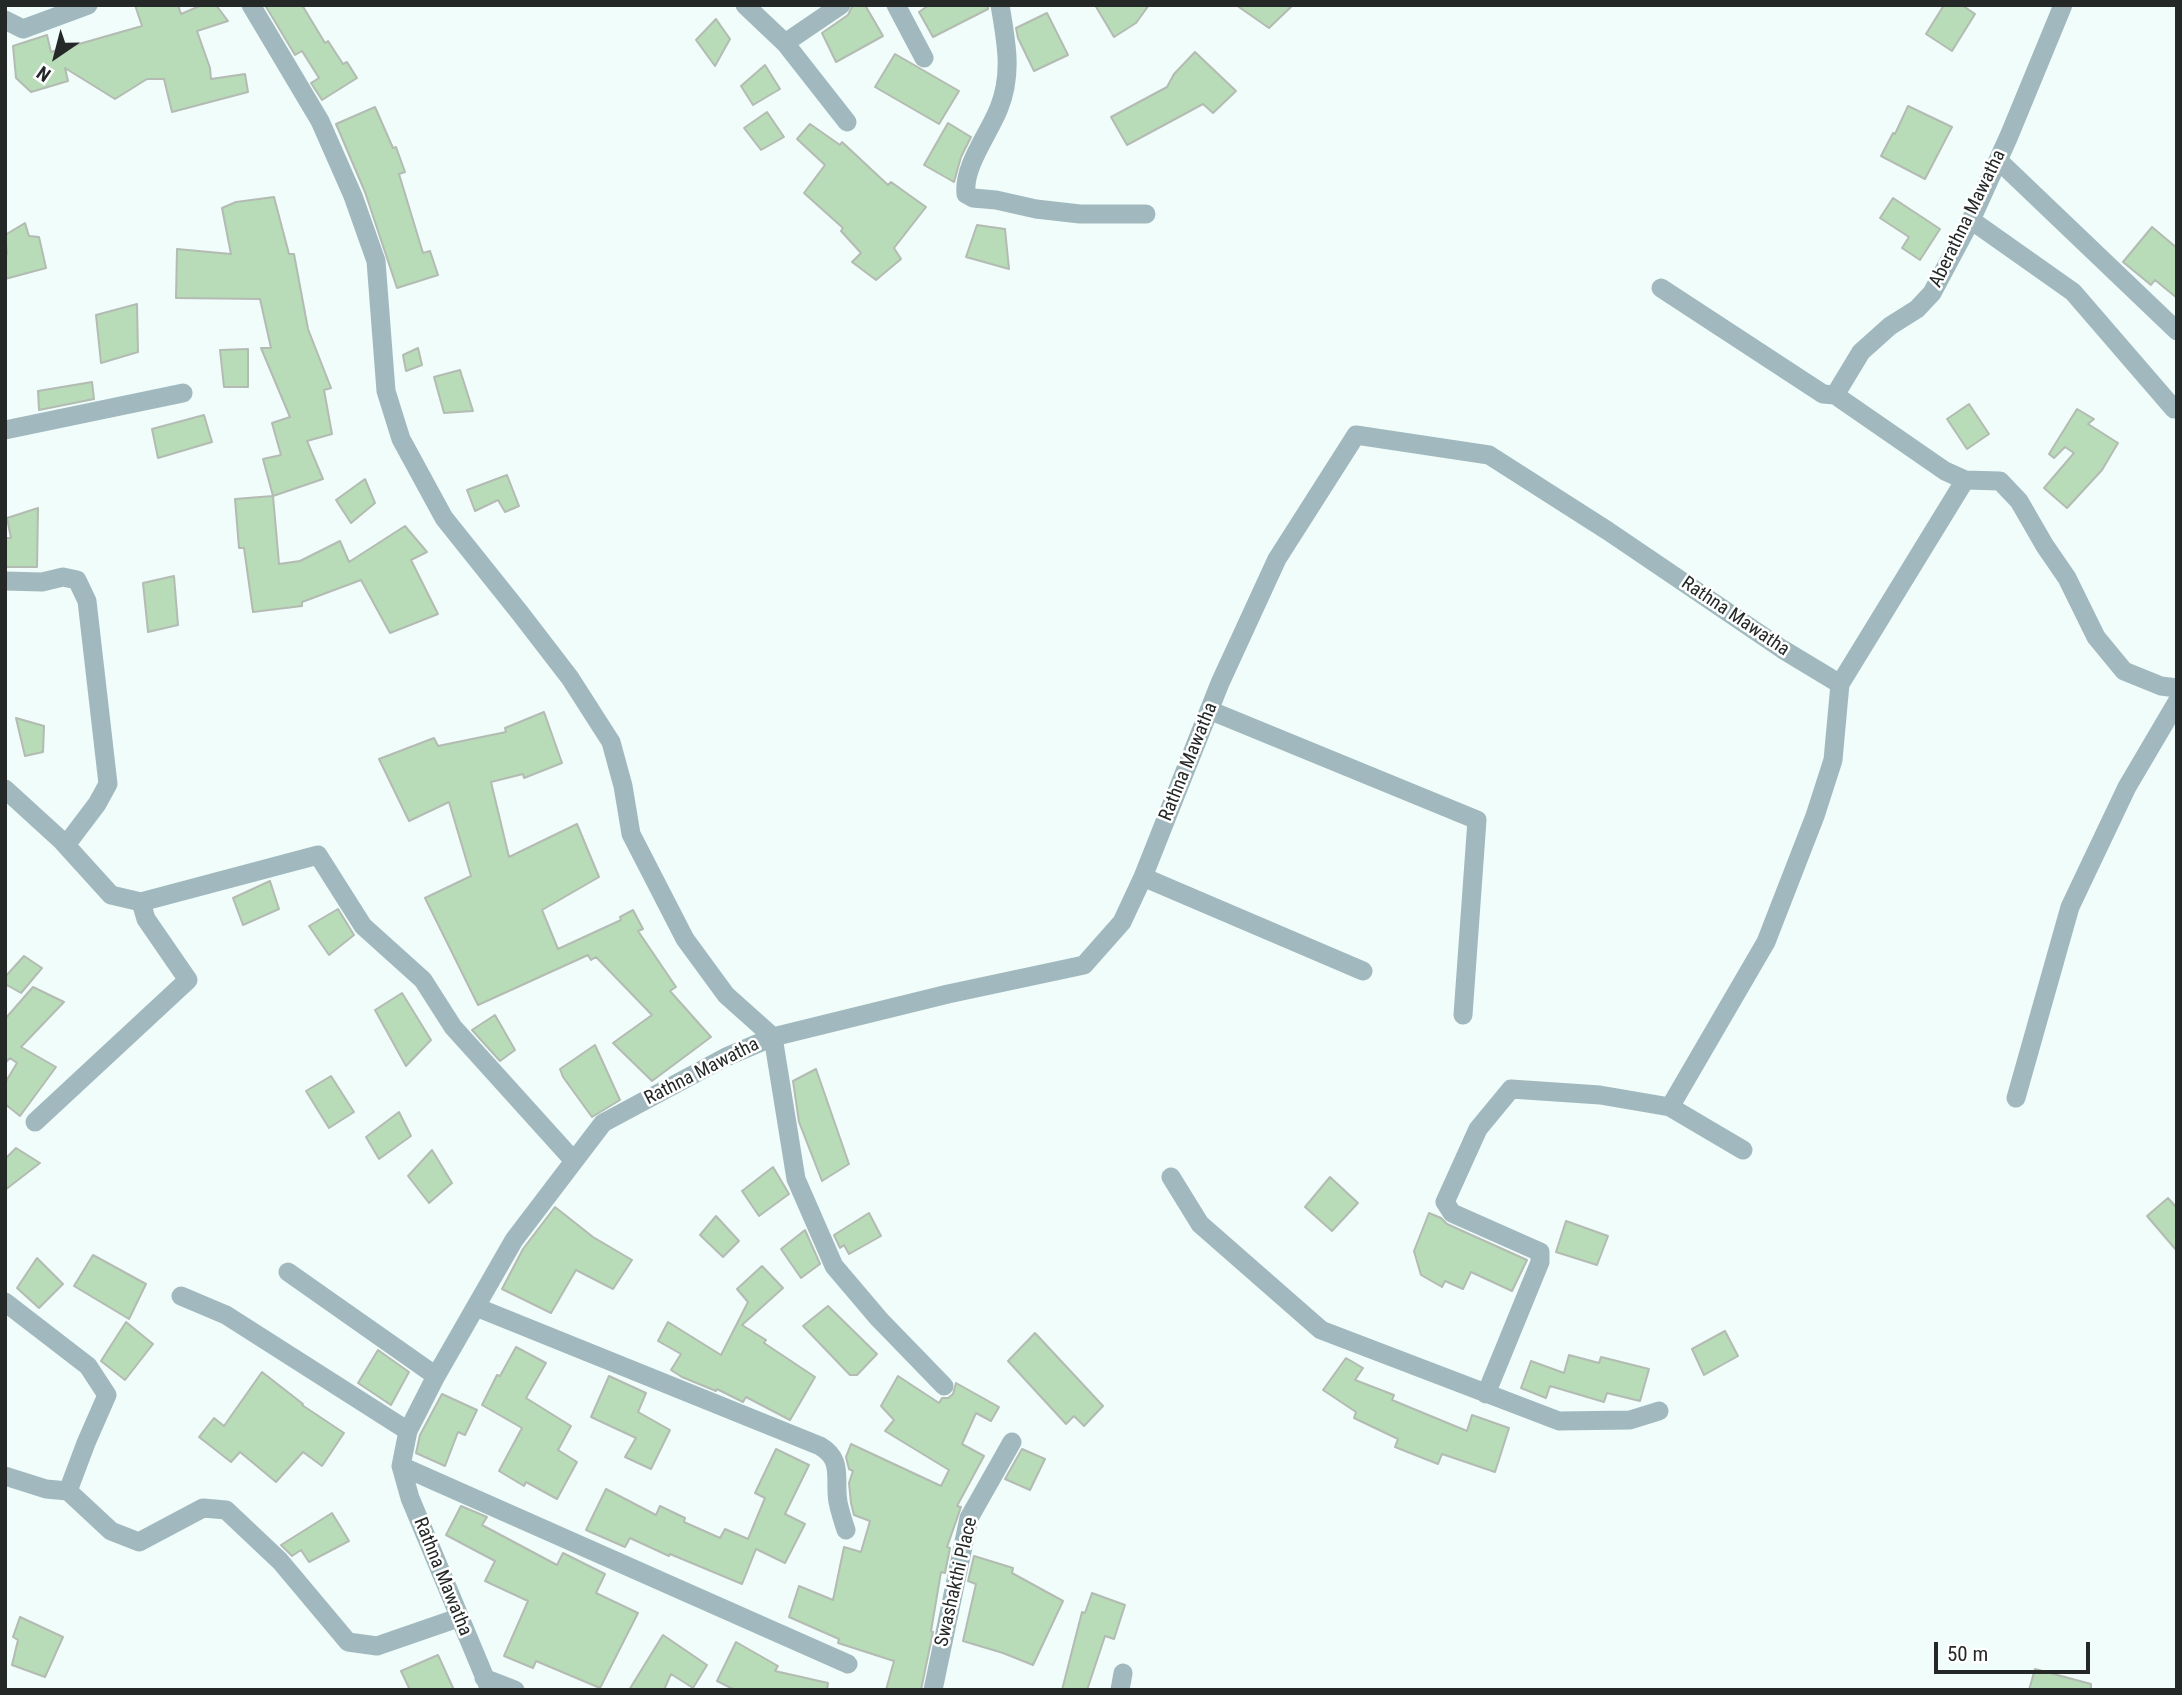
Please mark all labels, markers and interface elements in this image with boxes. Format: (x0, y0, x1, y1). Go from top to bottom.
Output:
north arrow (21, 21, 91, 91)
text: N (32, 61, 55, 86)
street label: Aberathna Mawatha (1925, 147, 2011, 291)
street label: Rathna Mawatha (1677, 572, 1793, 662)
street label: Rathna Mawatha (1155, 700, 1223, 824)
street label: Rathna Mawatha (641, 1033, 763, 1111)
street label: Rathna Mawatha (408, 1515, 476, 1639)
street label: Swashakthi Place (931, 1515, 983, 1649)
scale bar (1937, 1628, 2093, 1672)
text: 50 m (1947, 1642, 1988, 1666)

